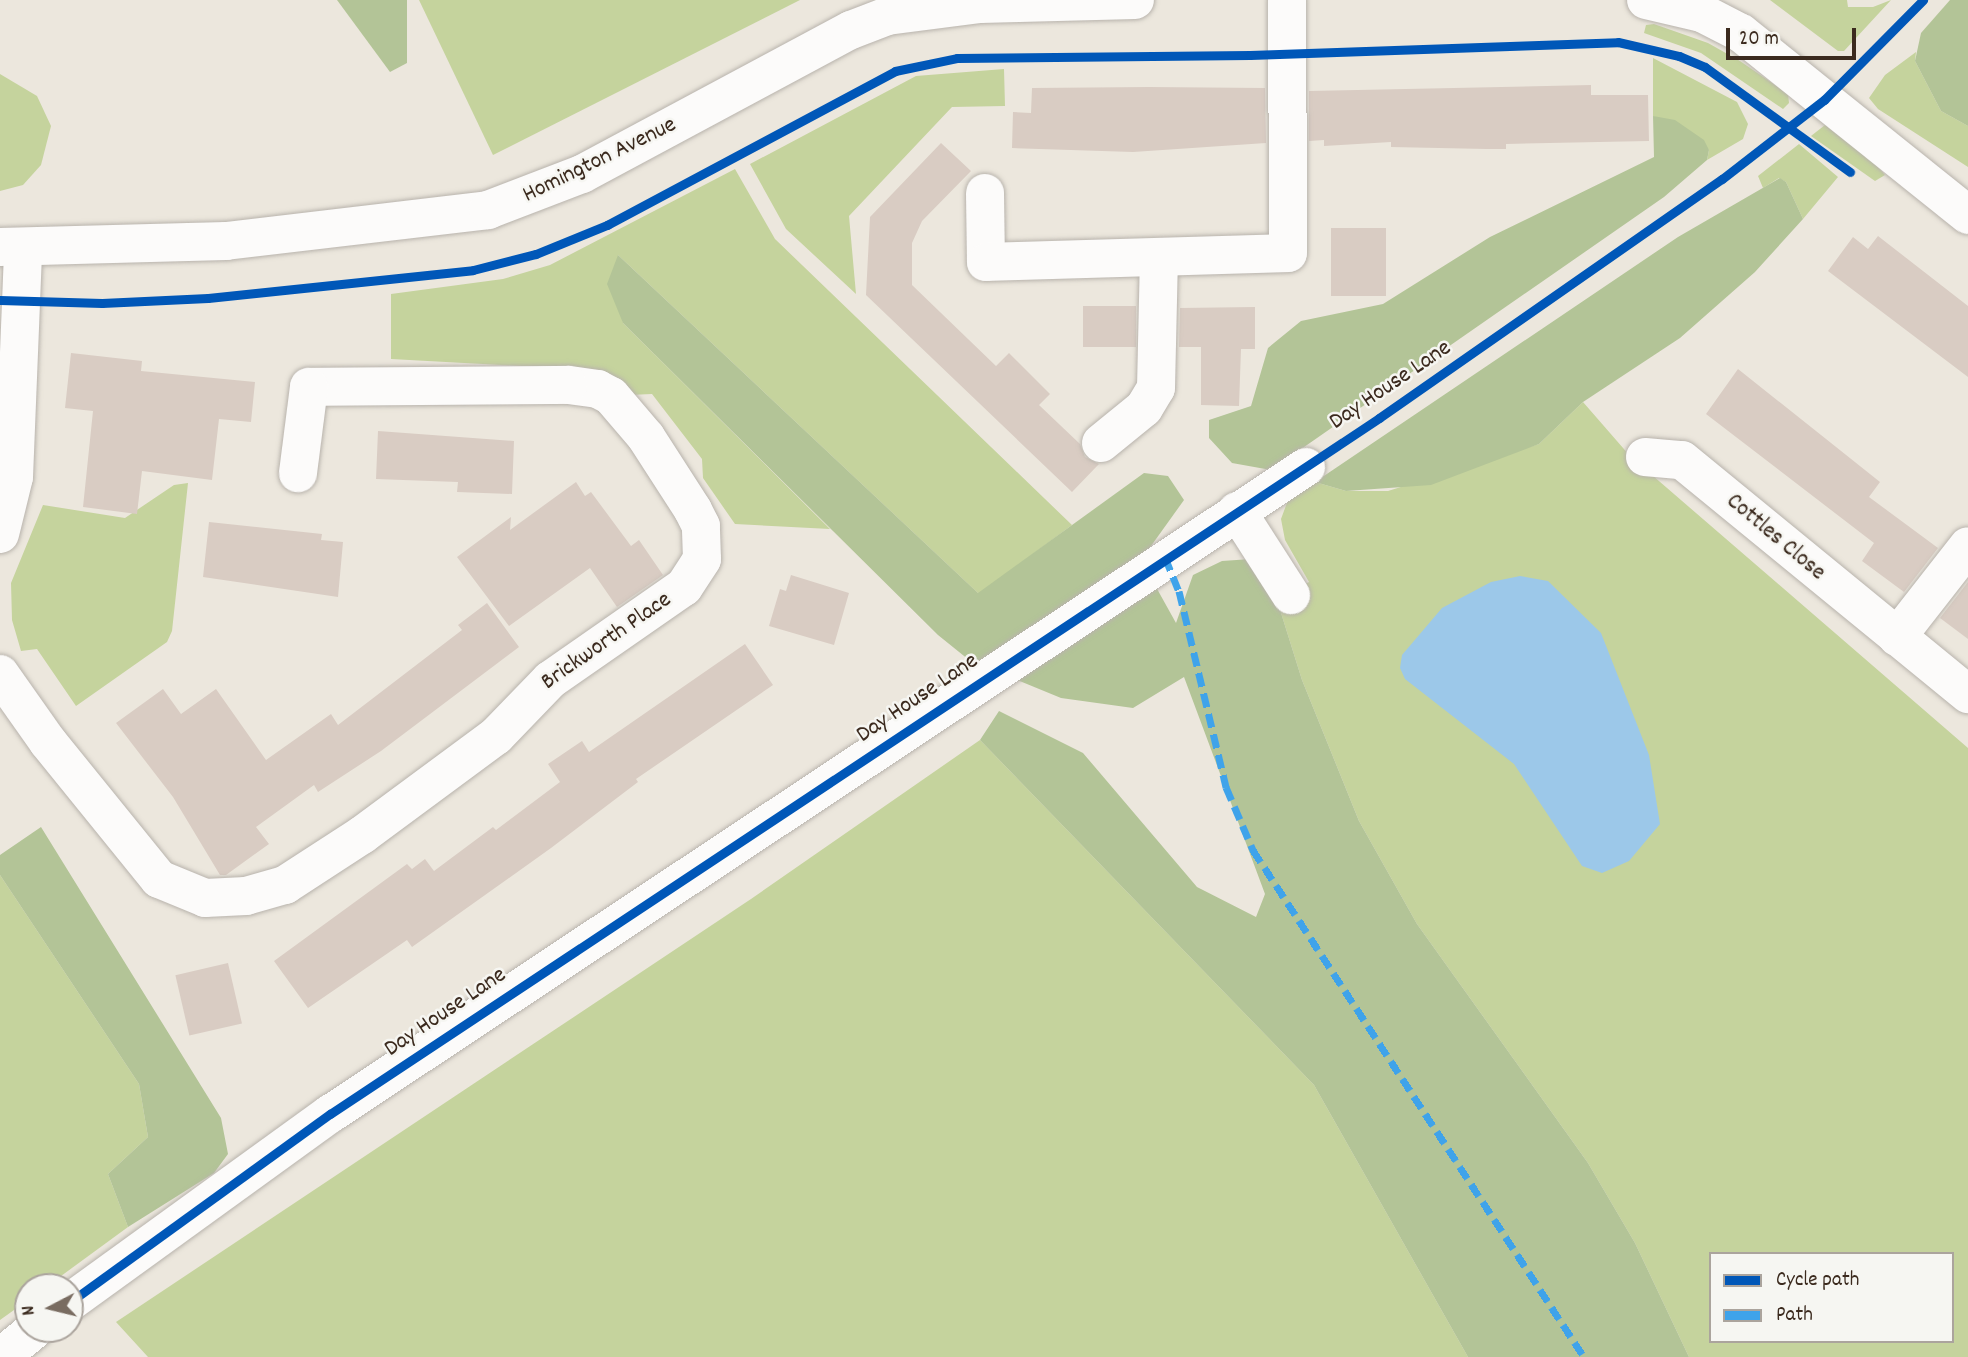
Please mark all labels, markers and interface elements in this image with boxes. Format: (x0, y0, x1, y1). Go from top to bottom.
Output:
scale bar (1730, 14, 1860, 58)
text: 20 m (1739, 25, 1779, 55)
street label: Homington Avenue (519, 111, 681, 211)
street label: Day House Lane (1324, 335, 1458, 437)
street label: Cottles Close (1719, 488, 1831, 588)
street label: Brickworth Place (536, 586, 678, 698)
street label: Day House Lane (851, 648, 985, 750)
street label: Day House Lane (379, 962, 513, 1064)
legend (1709, 1252, 1954, 1343)
text: Cycle path (1776, 1266, 1859, 1296)
north arrow (14, 1273, 84, 1343)
text: Path (1776, 1301, 1813, 1331)
text: N (16, 1304, 44, 1317)

